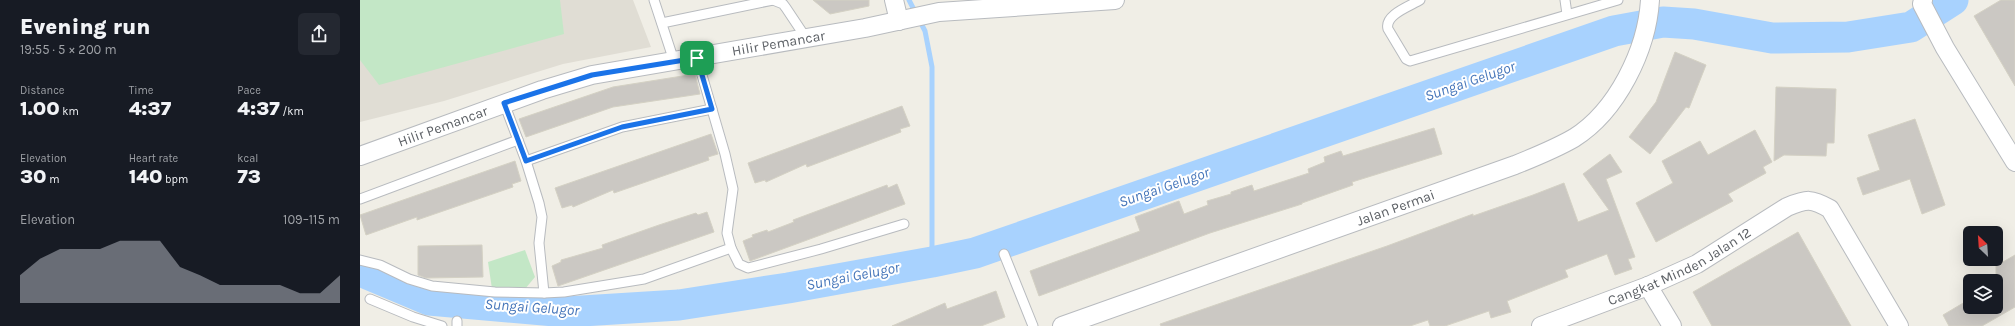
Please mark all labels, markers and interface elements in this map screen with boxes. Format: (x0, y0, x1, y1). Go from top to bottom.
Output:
button: share (298, 13, 340, 55)
text: Evening run (20, 14, 150, 40)
street label: Hilir Pemancar (731, 26, 827, 59)
pin (680, 41, 714, 75)
text: 19:55 · 5 × 200 m (20, 42, 117, 57)
icon: arrive (686, 47, 708, 69)
water label: Sungai Gelugor (1422, 57, 1518, 105)
text: Distance (20, 84, 64, 97)
text: Time (129, 84, 153, 97)
text: Pace (237, 84, 261, 97)
text: 1.00 (20, 97, 60, 120)
text: 4:37 (129, 97, 171, 120)
text: 4:37 (237, 97, 280, 120)
street label: Hilir Pemancar (396, 102, 491, 150)
text: km (60, 105, 79, 118)
text: /km (280, 105, 304, 118)
text: Elevation (20, 152, 67, 165)
text: Heart rate (129, 152, 178, 165)
text: kcal (237, 152, 258, 165)
water label: Sungai Gelugor (1116, 163, 1212, 211)
text: 30 (20, 165, 47, 188)
text: 140 (129, 165, 162, 188)
text: 73 (237, 165, 261, 188)
text: m (47, 173, 59, 186)
text: bpm (162, 173, 188, 186)
street label: Jalan Permai (1354, 186, 1437, 229)
text: Elevation (20, 212, 75, 227)
text: 109–115 m (283, 212, 340, 227)
street label: Cangkat Minden Jalan 12 (1605, 224, 1754, 309)
north arrow (1963, 226, 2003, 266)
map controls (1963, 226, 2003, 314)
water label: Sungai Gelugor (805, 258, 902, 294)
button: layers (1963, 274, 2003, 314)
water label: Sungai Gelugor (484, 295, 581, 319)

